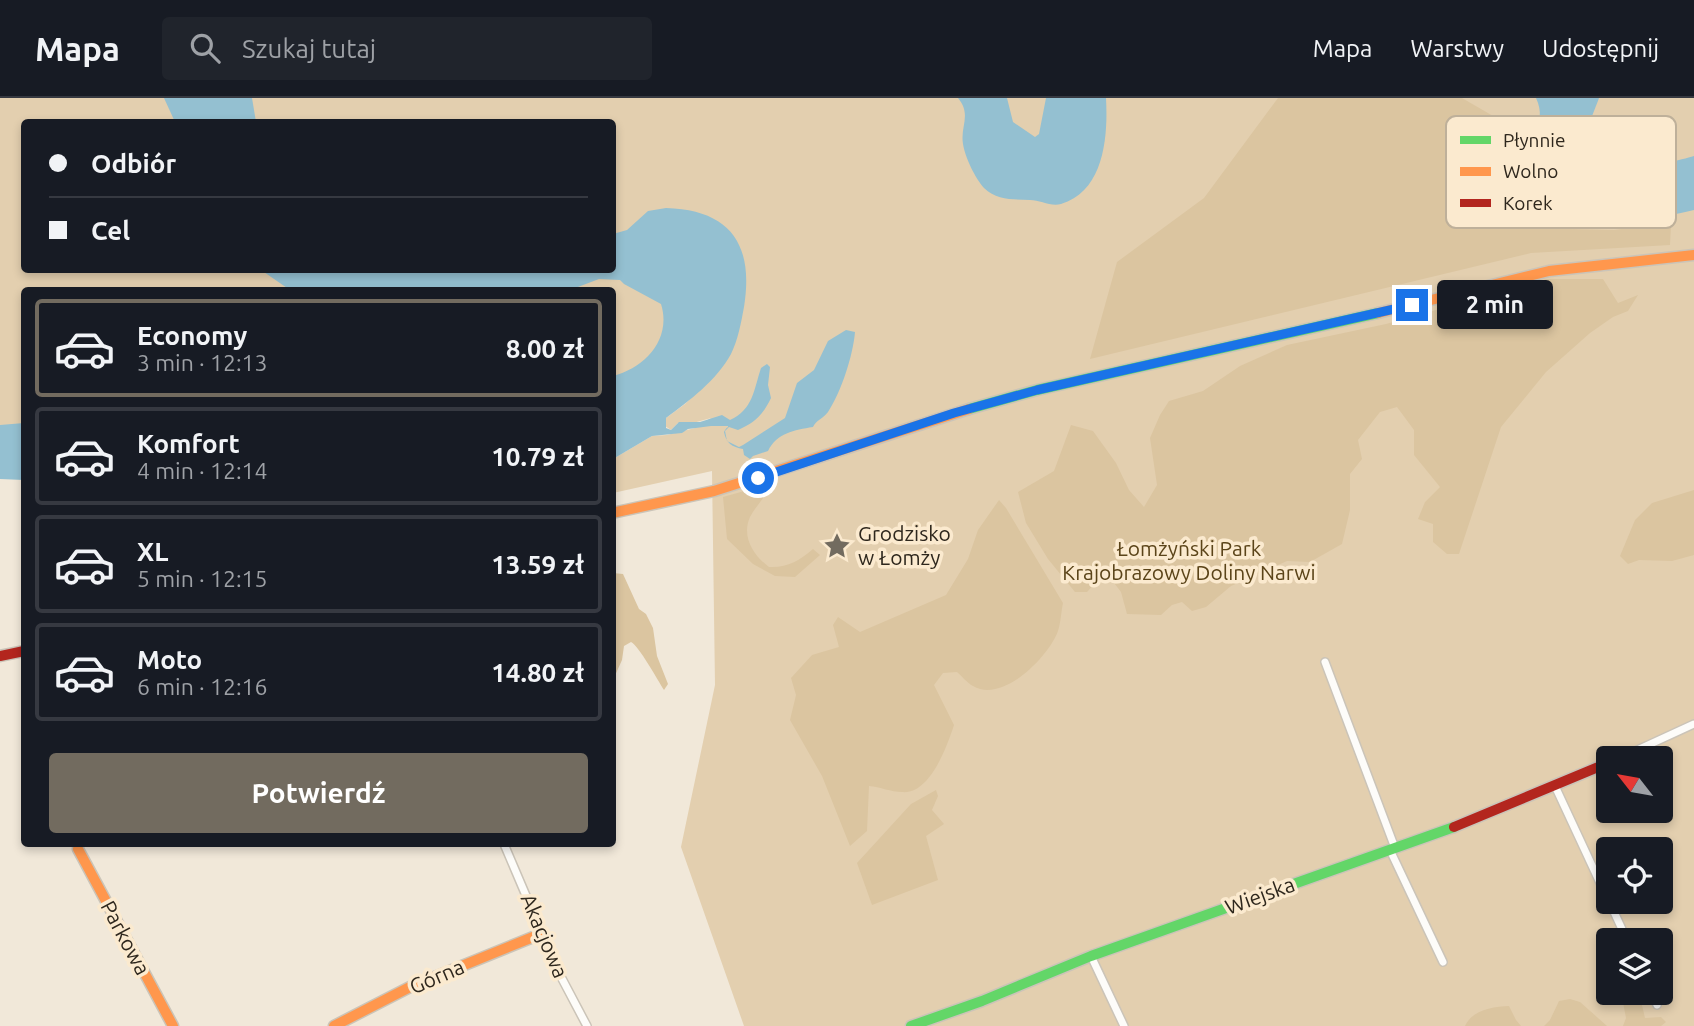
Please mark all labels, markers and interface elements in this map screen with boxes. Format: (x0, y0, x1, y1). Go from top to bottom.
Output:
search box (162, 17, 652, 80)
icon: search (186, 29, 224, 67)
text: Mapa (35, 30, 120, 67)
text: Szukaj tutaj (242, 34, 376, 63)
text: Mapa (1313, 35, 1372, 62)
text: Warstwy (1410, 35, 1504, 62)
text: Udostępnij (1542, 35, 1659, 62)
legend (1446, 116, 1676, 228)
text: Płynnie (1503, 129, 1565, 151)
text: Odbiór (91, 149, 176, 178)
text: Wolno (1503, 160, 1558, 182)
text: Korek (1503, 192, 1553, 214)
text: Cel (91, 216, 130, 245)
callout: 2 min (1436, 280, 1552, 330)
route end (1396, 289, 1428, 321)
text: 2 min (1466, 292, 1524, 317)
icon: car (53, 317, 116, 380)
text: Economy (137, 321, 247, 350)
text: 8.00 zł (506, 334, 584, 363)
text: 3 min · 12:13 (137, 350, 268, 375)
icon: car (53, 425, 116, 488)
text: Komfort (137, 429, 240, 458)
text: 10.79 zł (491, 442, 584, 471)
text: 4 min · 12:14 (137, 458, 268, 483)
route start (742, 462, 774, 494)
place label: Grodzisko w Łomży (858, 521, 951, 569)
place icon: Grodzisko w Łomży (822, 531, 852, 561)
icon: car (53, 533, 116, 596)
park label: Łomżyński Park Krajobrazowy Doliny Narwi (1062, 536, 1316, 584)
text: XL (137, 537, 168, 566)
text: 13.59 zł (491, 550, 584, 579)
text: 5 min · 12:15 (137, 566, 268, 591)
icon: car (53, 641, 116, 704)
text: Moto (137, 645, 202, 674)
text: 14.80 zł (491, 658, 584, 687)
text: 6 min · 12:16 (137, 674, 268, 699)
north arrow (1596, 746, 1673, 822)
map controls (1596, 746, 1673, 1005)
button: Potwierdź (49, 753, 588, 833)
button: locate (1596, 837, 1673, 914)
street label: Wiejska (1222, 871, 1298, 919)
street label: Akacjowa (516, 890, 573, 981)
street label: Parkowa (96, 896, 155, 979)
button: layers (1596, 928, 1673, 1005)
street label: Górna (406, 954, 468, 998)

